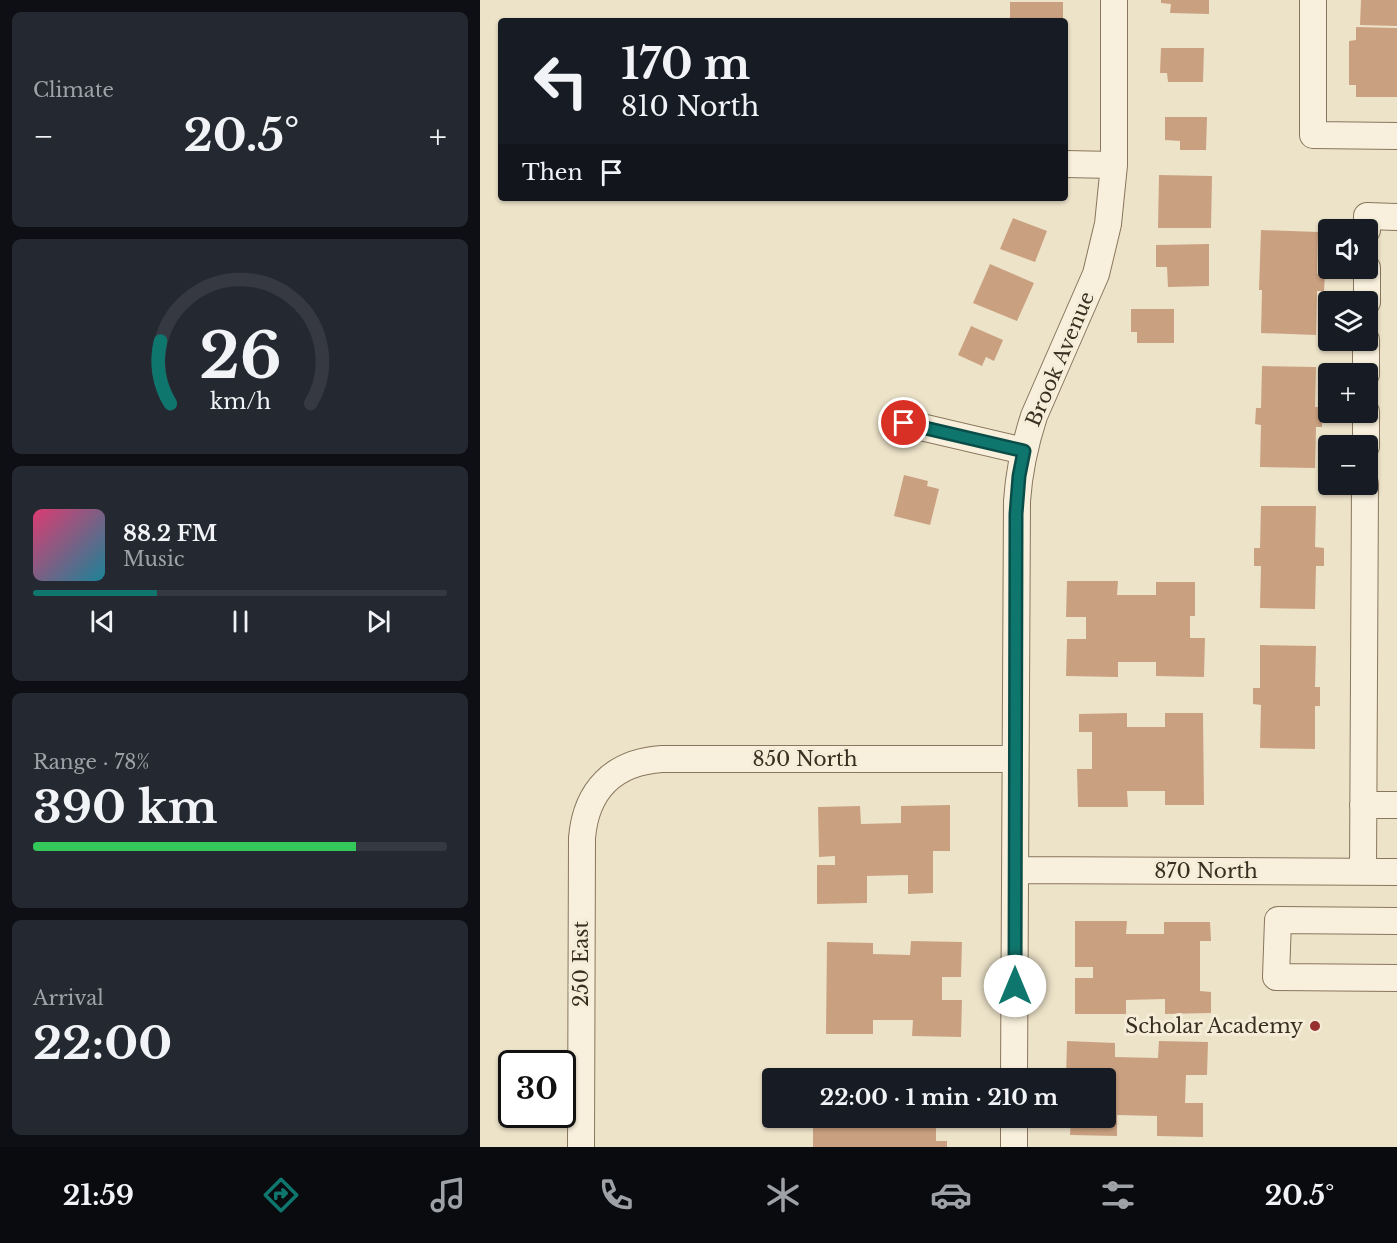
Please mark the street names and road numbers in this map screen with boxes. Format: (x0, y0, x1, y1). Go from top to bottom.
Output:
street label: Brook Avenue (1021, 288, 1099, 430)
street label: 850 North (753, 747, 858, 771)
street label: 870 North (1154, 859, 1258, 883)
street label: 250 East (569, 921, 593, 1007)

